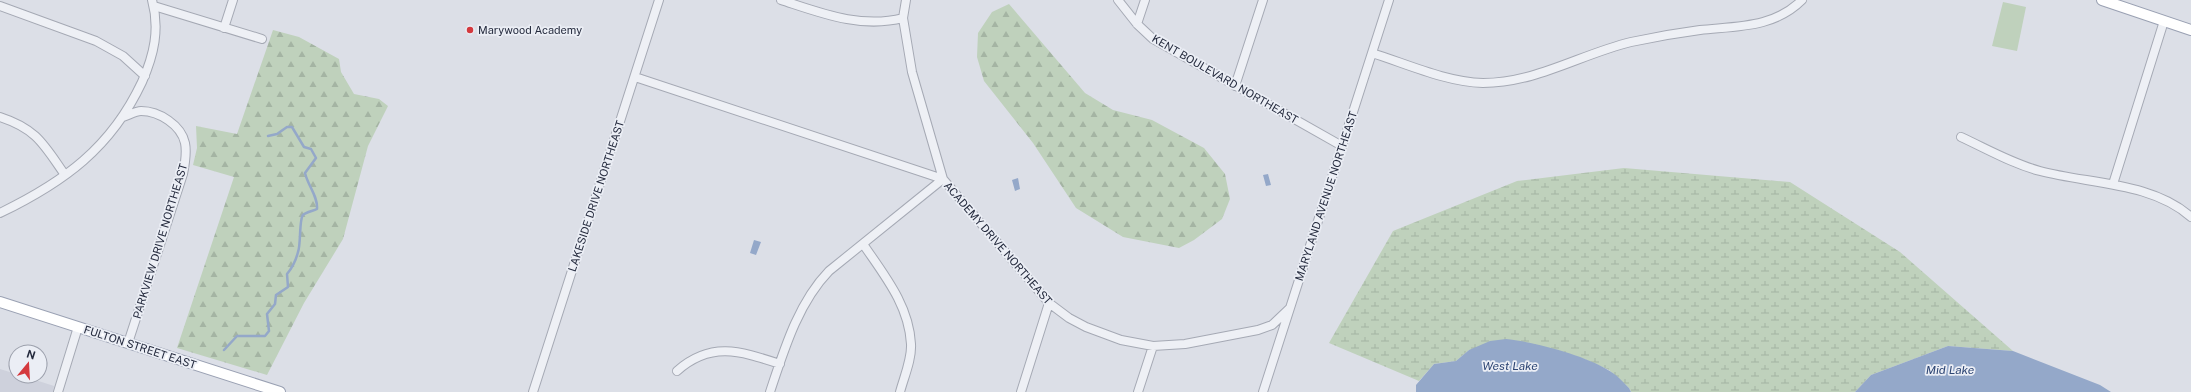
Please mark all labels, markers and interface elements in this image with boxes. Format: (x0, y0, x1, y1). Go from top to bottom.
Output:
place label: Marywood Academy (478, 24, 582, 36)
marker: Marywood Academy (465, 25, 475, 35)
street label: KENT BOULEVARD NORTHEAST (1150, 32, 1301, 126)
street label: MARYLAND AVENUE NORTHEAST (1293, 109, 1359, 282)
street label: LAKESIDE DRIVE NORTHEAST (566, 119, 626, 273)
street label: PARKVIEW DRIVE NORTHEAST (131, 162, 189, 320)
street label: ACADEMY DRIVE NORTHEAST (942, 179, 1055, 307)
street label: FULTON STREET EAST (82, 323, 198, 371)
north arrow (8, 344, 48, 384)
text: N (25, 347, 37, 362)
water label: West Lake (1482, 359, 1538, 373)
water label: Mid Lake (1926, 363, 1975, 377)

